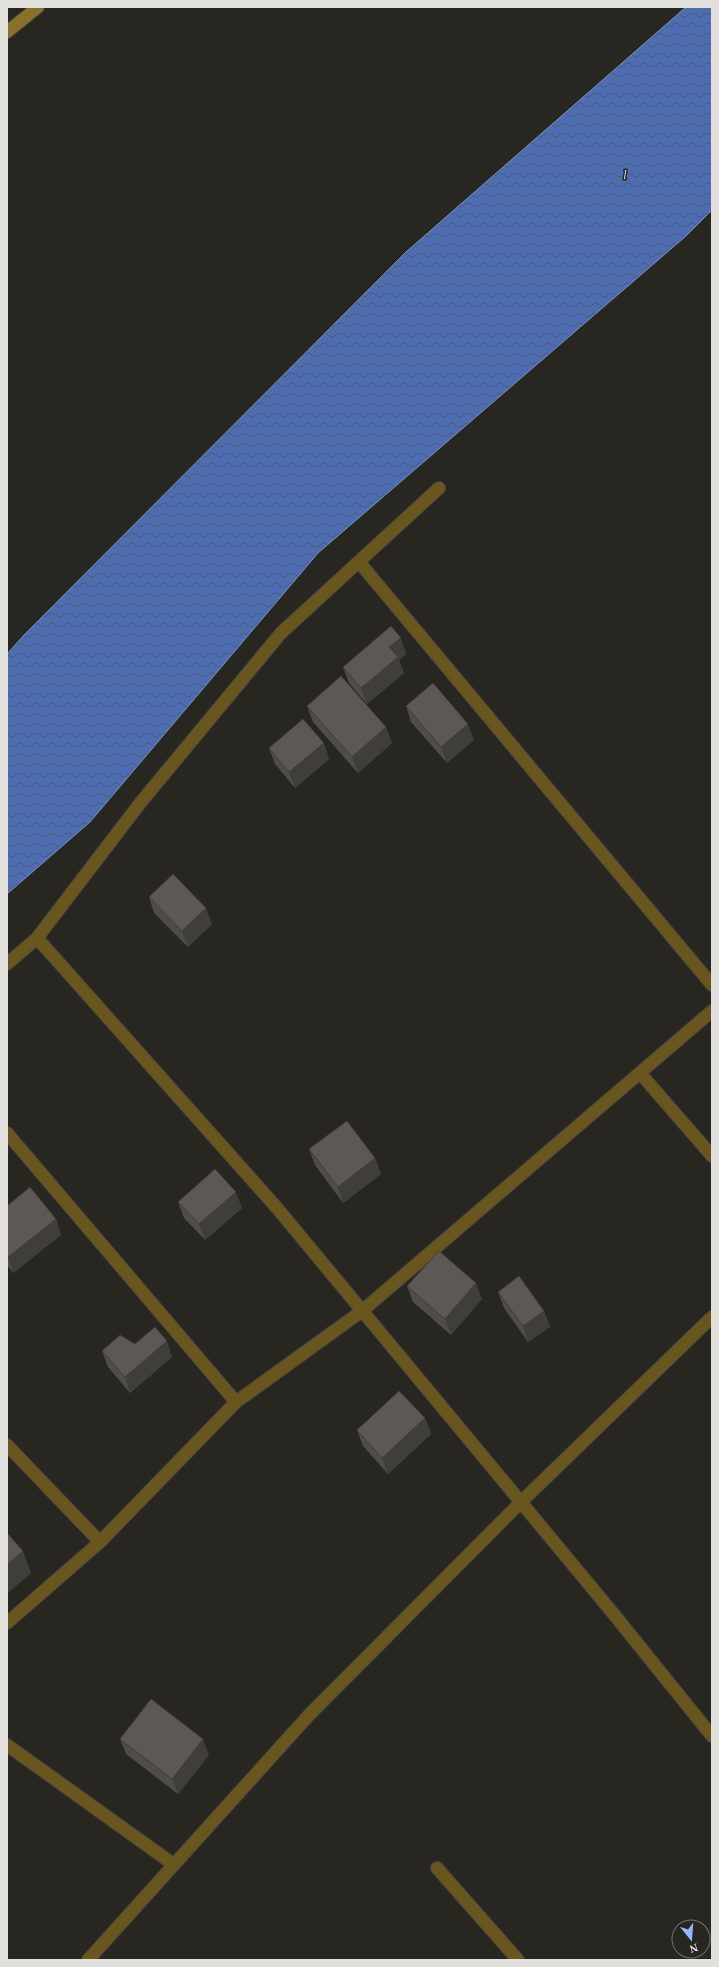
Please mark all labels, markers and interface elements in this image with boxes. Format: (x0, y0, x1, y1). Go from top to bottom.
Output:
water label: l (623, 168, 627, 182)
north arrow (671, 1919, 711, 1959)
text: N (688, 1942, 699, 1955)

